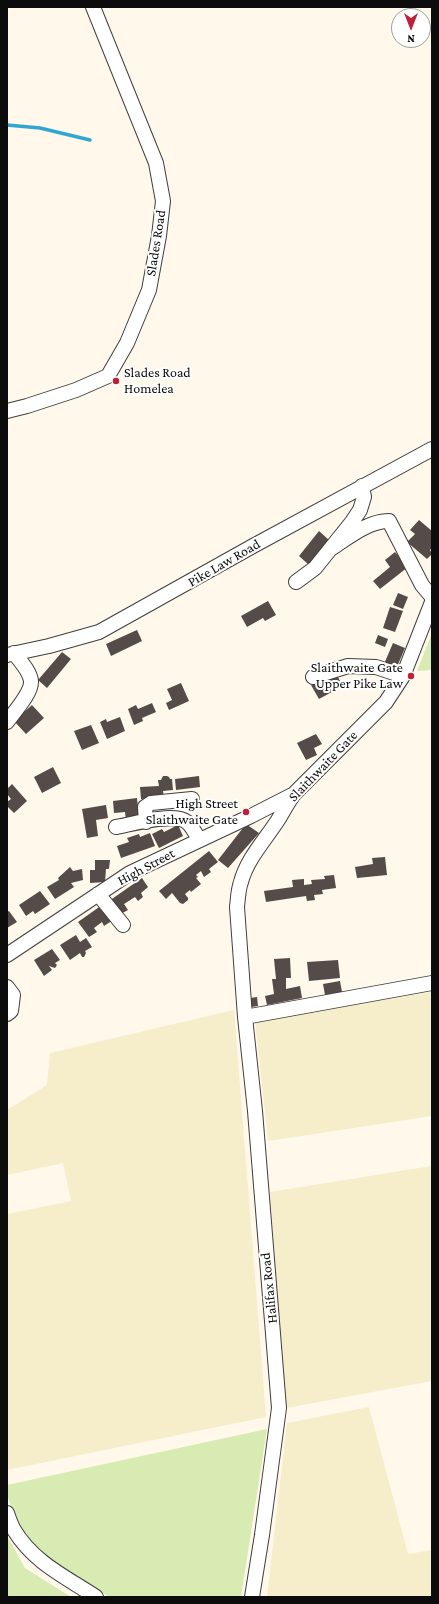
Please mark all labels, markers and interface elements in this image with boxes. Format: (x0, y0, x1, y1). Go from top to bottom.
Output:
north arrow (391, 8, 431, 48)
text: N (407, 33, 415, 45)
street label: Slades Road (142, 209, 170, 277)
place label: Slades Road Homelea (124, 365, 191, 398)
marker: Slades Road Homelea (111, 376, 121, 386)
street label: Pike Law Road (185, 536, 263, 590)
place label: Slaithwaite Gate Upper Pike Law (311, 660, 403, 692)
marker: Slaithwaite Gate Upper Pike Law (406, 671, 416, 681)
street label: Slaithwaite Gate (285, 727, 361, 805)
place label: High Street Slaithwaite Gate (146, 796, 238, 828)
marker: High Street Slaithwaite Gate (241, 807, 251, 817)
street label: High Street (114, 845, 178, 889)
street label: Halifax Road (257, 1252, 281, 1324)

